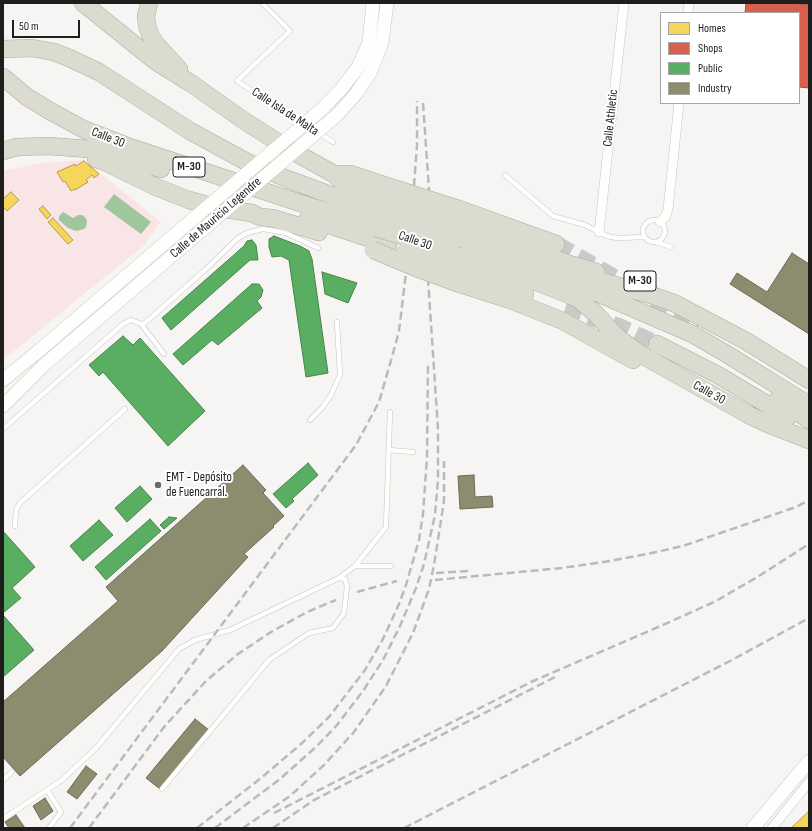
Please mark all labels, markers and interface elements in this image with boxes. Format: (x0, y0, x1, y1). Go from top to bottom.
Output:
scale bar (14, 12, 82, 38)
legend (660, 12, 800, 104)
text: 50 m (19, 19, 39, 34)
text: Homes (698, 21, 726, 36)
text: Shops (698, 41, 723, 56)
text: Public (698, 61, 723, 76)
text: Industry (698, 81, 732, 96)
street label: Calle Isla de Malta (249, 85, 321, 139)
street label: Calle Athletic (600, 89, 622, 147)
street label: Calle 30 (89, 125, 127, 151)
road number: M-30 (173, 157, 205, 177)
street label: Calle de Mauricio Legendre (167, 174, 265, 262)
street label: Calle 30 (396, 228, 434, 254)
road number: M-30 (624, 271, 656, 291)
street label: Calle 30 (690, 378, 728, 408)
place label: EMT - Depósito de Fuencarral. (166, 470, 232, 501)
marker: EMT - Depósito de Fuencarral. (153, 480, 163, 490)

